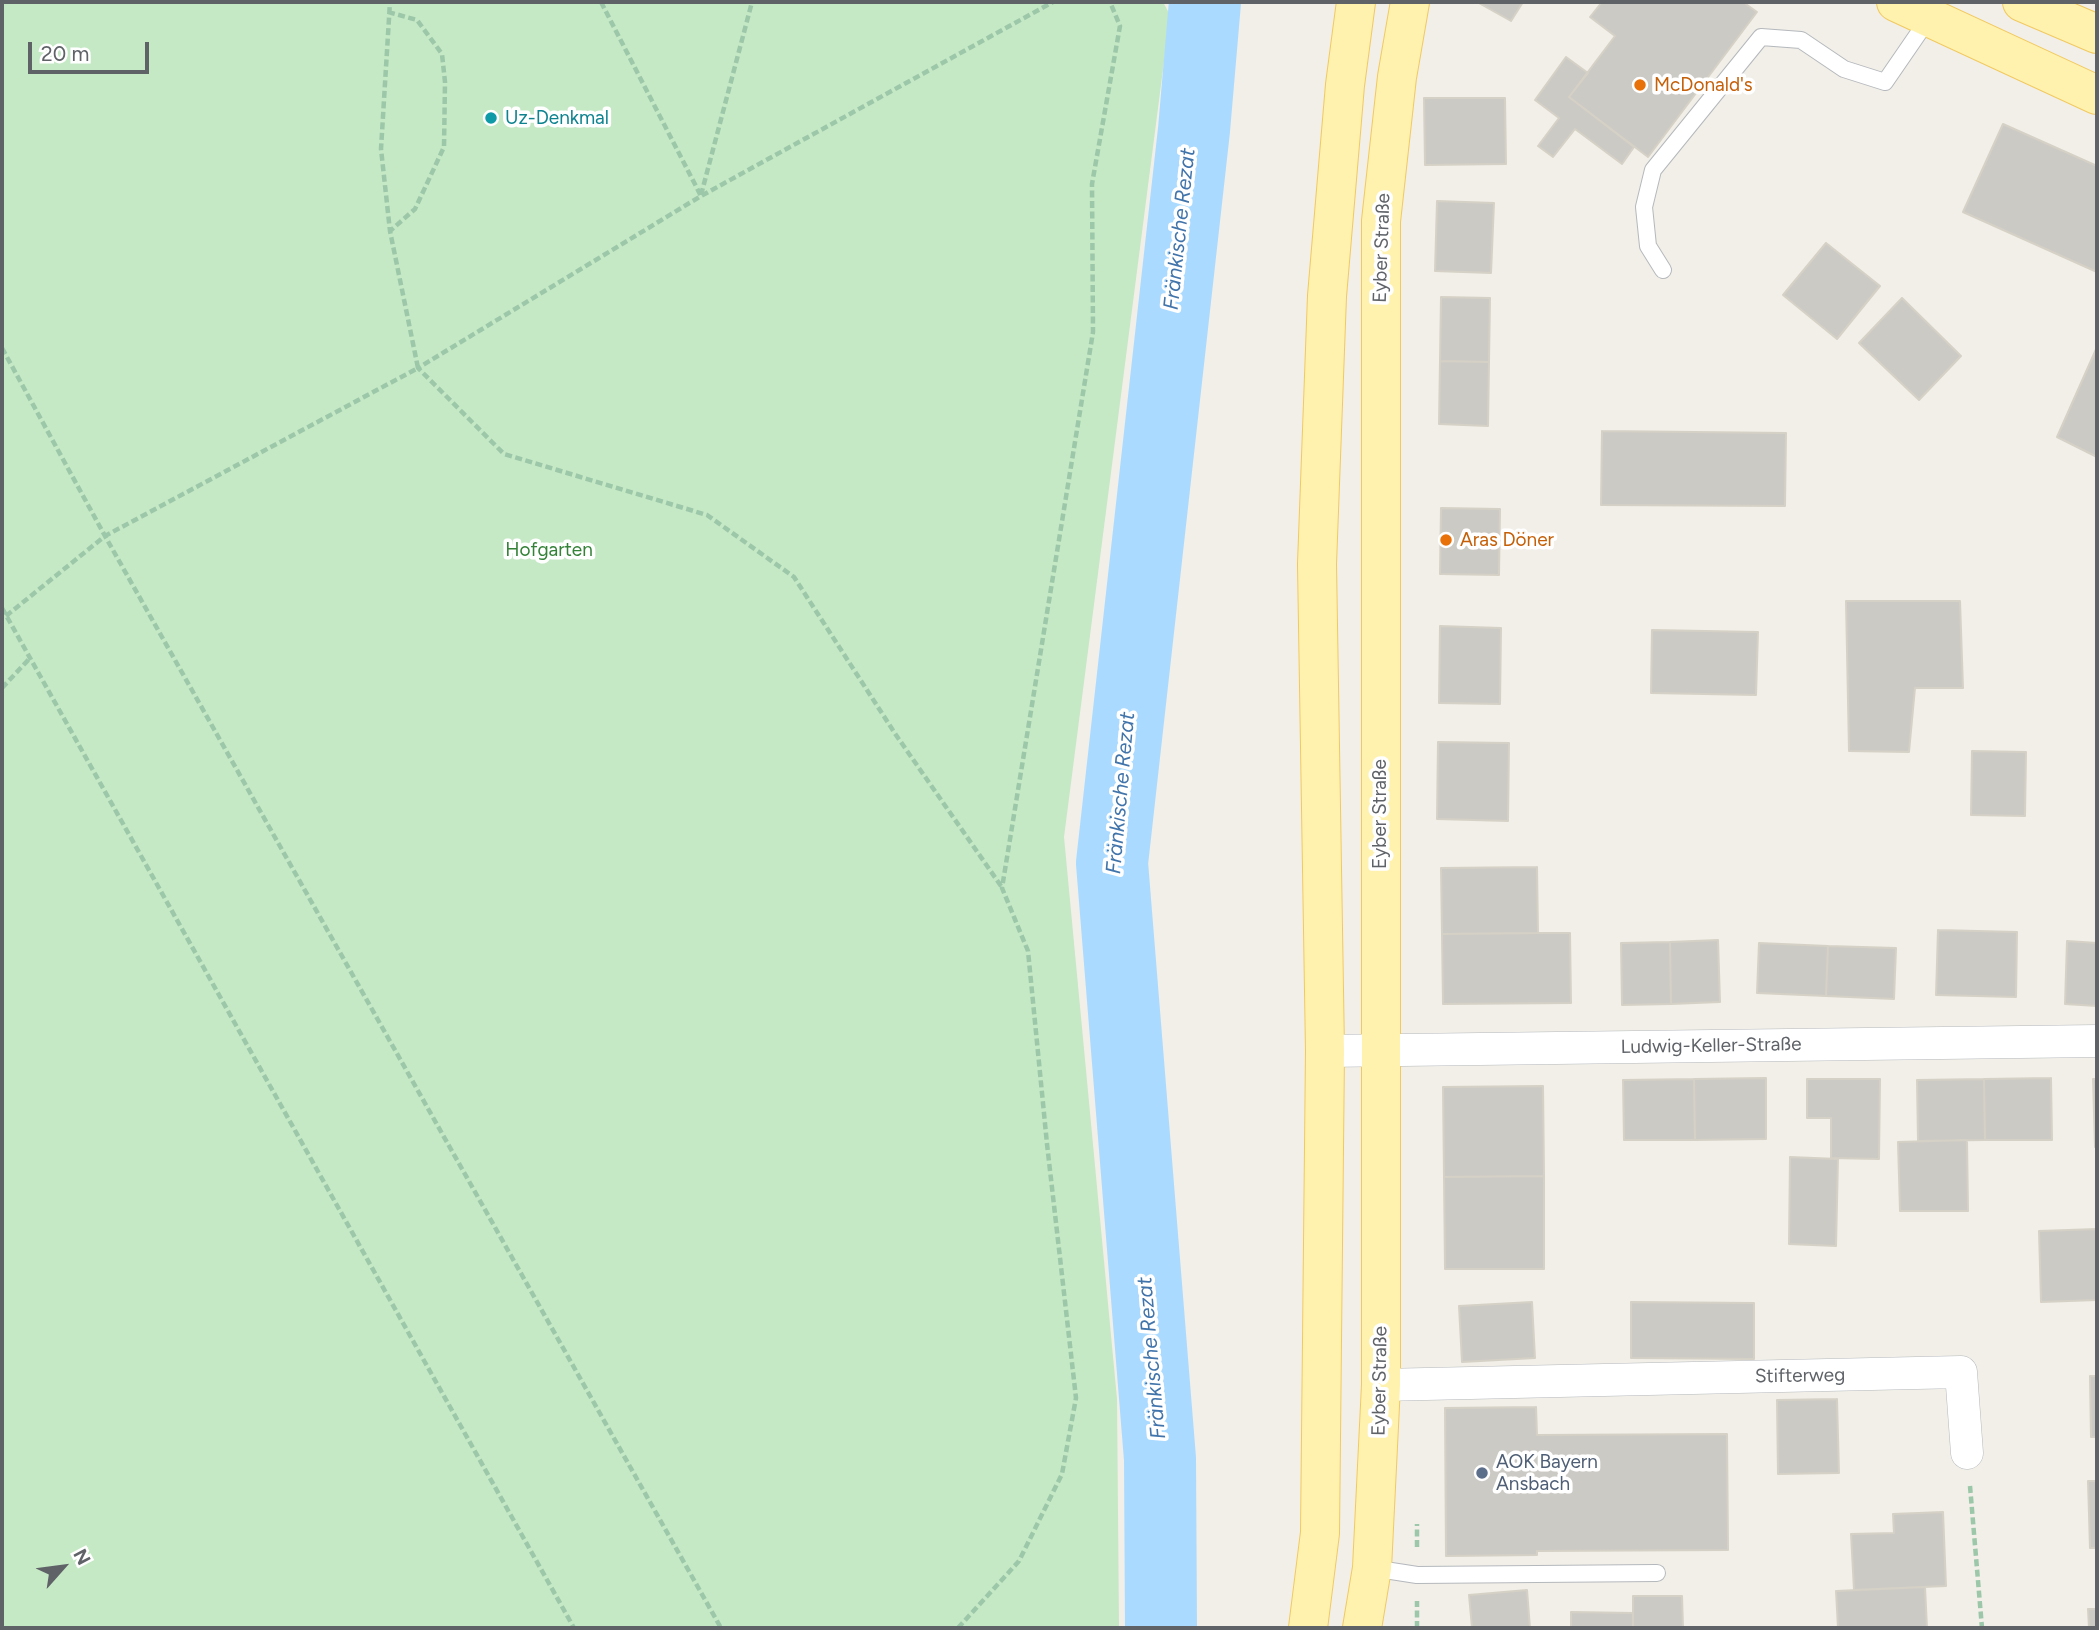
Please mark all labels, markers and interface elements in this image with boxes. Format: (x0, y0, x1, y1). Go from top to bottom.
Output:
scale bar (32, 28, 152, 72)
text: 20 m (41, 41, 89, 66)
place label: McDonald's (1654, 74, 1753, 96)
marker: McDonald's (1632, 77, 1648, 93)
place label: Uz-Denkmal (505, 107, 609, 129)
marker: Uz-Denkmal (483, 110, 499, 126)
water label: Fränkische Rezat (1159, 147, 1201, 311)
street label: Eyber Straße (1369, 193, 1395, 303)
place label: Aras Döner (1460, 529, 1554, 551)
marker: Aras Döner (1438, 532, 1454, 548)
park label: Hofgarten (505, 539, 593, 561)
water label: Fränkische Rezat (1101, 711, 1141, 875)
street label: Eyber Straße (1369, 759, 1391, 869)
street label: Ludwig-Keller-Straße (1620, 1033, 1802, 1059)
water label: Fränkische Rezat (1132, 1276, 1172, 1440)
street label: Eyber Straße (1368, 1326, 1392, 1436)
street label: Stifterweg (1755, 1364, 1845, 1388)
place label: AOK Bayern Ansbach (1496, 1451, 1598, 1495)
marker: AOK Bayern Ansbach (1474, 1465, 1490, 1481)
north arrow (28, 1532, 98, 1602)
text: N (68, 1545, 96, 1569)

